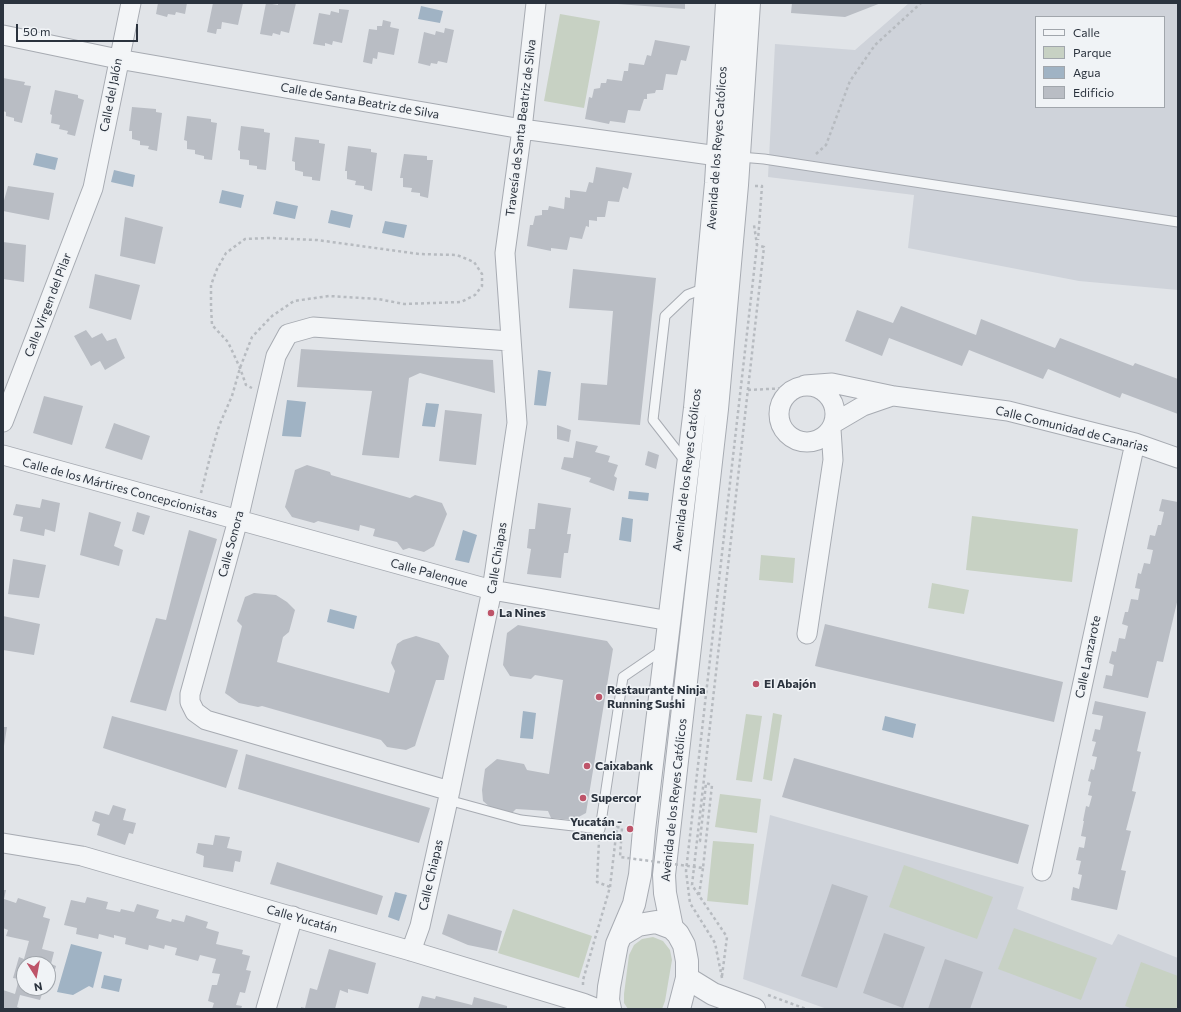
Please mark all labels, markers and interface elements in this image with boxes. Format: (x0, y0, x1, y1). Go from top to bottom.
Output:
scale bar (18, 16, 140, 42)
legend (1035, 16, 1165, 108)
text: 50 m (23, 24, 51, 38)
text: Calle (1073, 25, 1100, 39)
street label: Travesía de Santa Beatriz de Silva (503, 38, 539, 218)
text: Parque (1073, 45, 1111, 59)
street label: Calle del Jalón (97, 57, 125, 133)
text: Agua (1073, 65, 1101, 79)
street label: Avenida de los Reyes Católicos (704, 66, 730, 230)
street label: Calle de Santa Beatriz de Silva (280, 80, 440, 122)
text: Edificio (1073, 85, 1114, 99)
street label: Calle Virgen del Pilar (21, 251, 75, 359)
street label: Avenida de los Reyes Católicos (670, 388, 704, 552)
street label: Calle Comunidad de Canarias (994, 403, 1150, 455)
street label: Calle de los Mártires Concepcionistas (21, 455, 219, 521)
street label: Calle Sonora (215, 509, 247, 579)
street label: Calle Chiapas (484, 521, 510, 595)
street label: Calle Palenque (389, 556, 469, 590)
place label: La Nines (499, 606, 546, 620)
marker: La Nines (486, 608, 496, 618)
street label: Calle Lanzarote (1072, 614, 1104, 700)
place label: El Abajón (764, 677, 816, 691)
marker: El Abajón (751, 679, 761, 689)
place label: Restaurante Ninja Running Sushi (607, 683, 706, 711)
marker: Restaurante Ninja Running Sushi (594, 692, 604, 702)
street label: Avenida de los Reyes Católicos (658, 718, 690, 882)
place label: Caixabank (595, 759, 653, 773)
marker: Caixabank (582, 761, 592, 771)
place label: Supercor (591, 791, 641, 805)
marker: Supercor (578, 793, 588, 803)
place label: Yucatán - Canencia (570, 815, 622, 843)
marker: Yucatán - Canencia (625, 824, 635, 834)
street label: Calle Chiapas (416, 838, 446, 912)
street label: Calle Yucatán (265, 902, 339, 936)
north arrow (16, 956, 56, 996)
text: N (33, 980, 43, 994)

